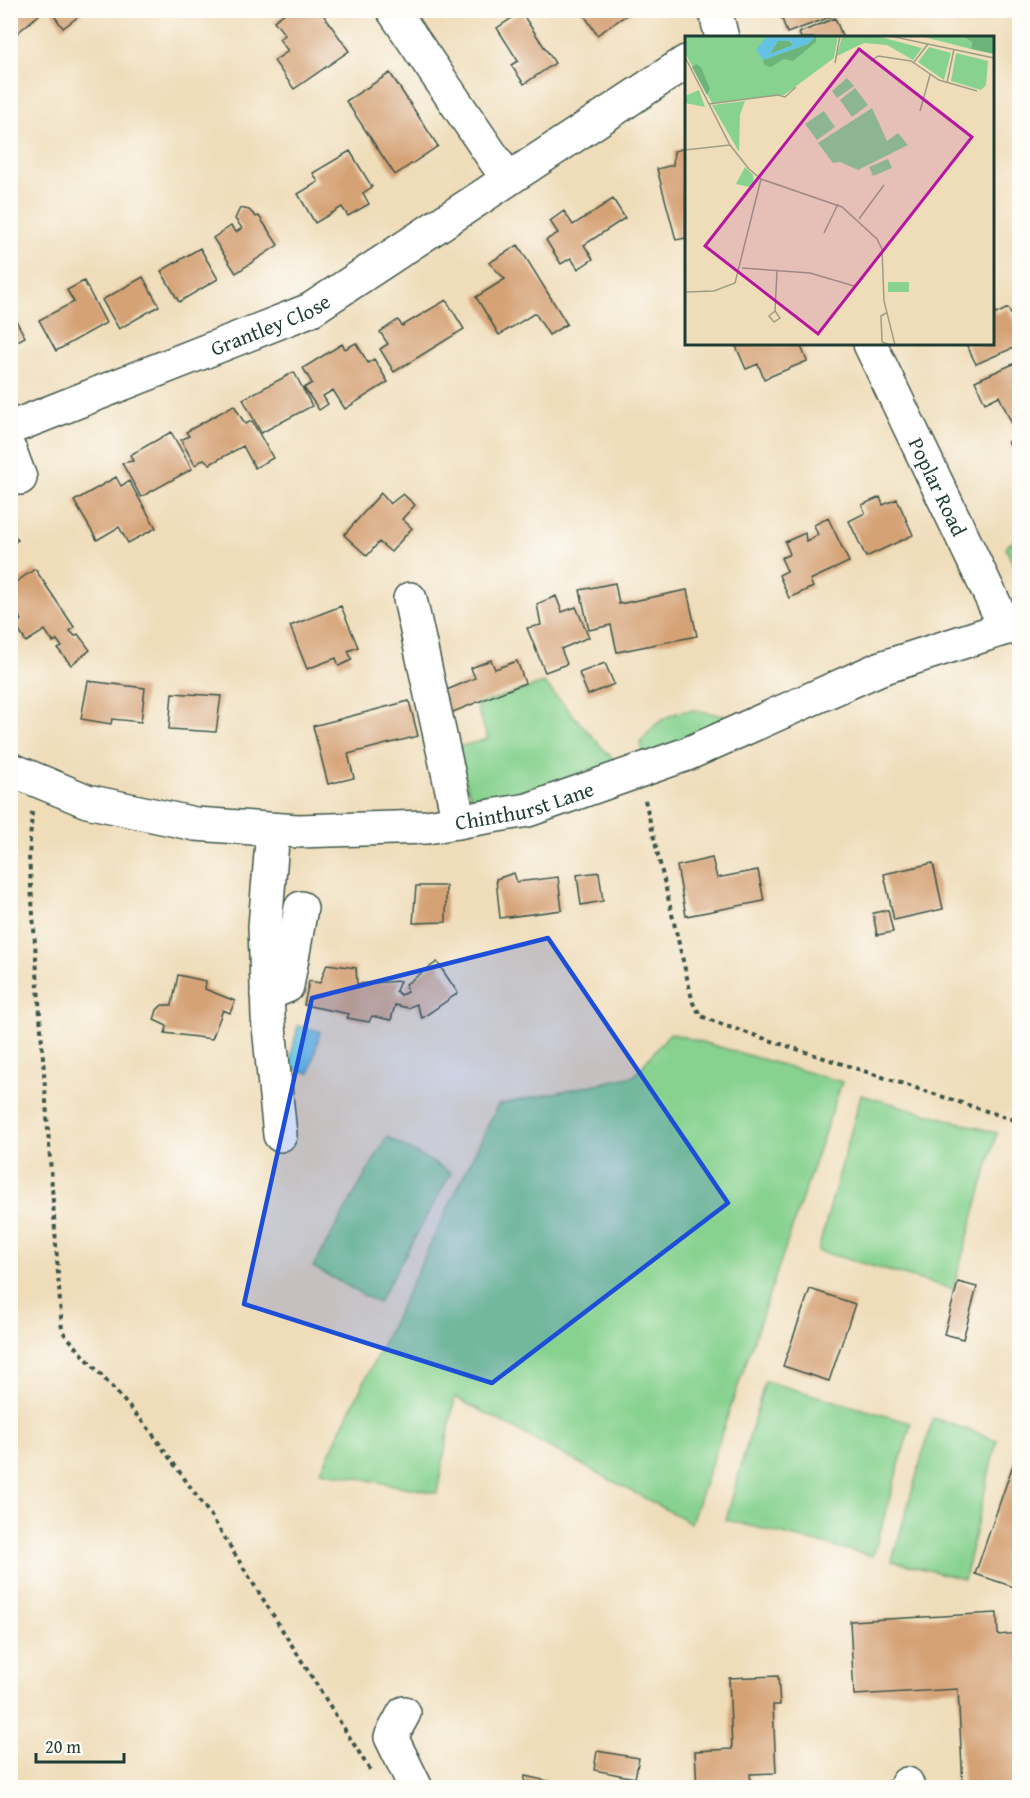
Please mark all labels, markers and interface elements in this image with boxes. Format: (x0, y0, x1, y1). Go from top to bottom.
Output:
inset map (685, 36, 994, 345)
street label: Grantley Close (206, 285, 336, 363)
street label: Poplar Road (901, 432, 976, 542)
street label: Chinthurst Lane (453, 773, 598, 838)
scale bar (36, 1726, 124, 1764)
text: 20 m (45, 1733, 81, 1760)

